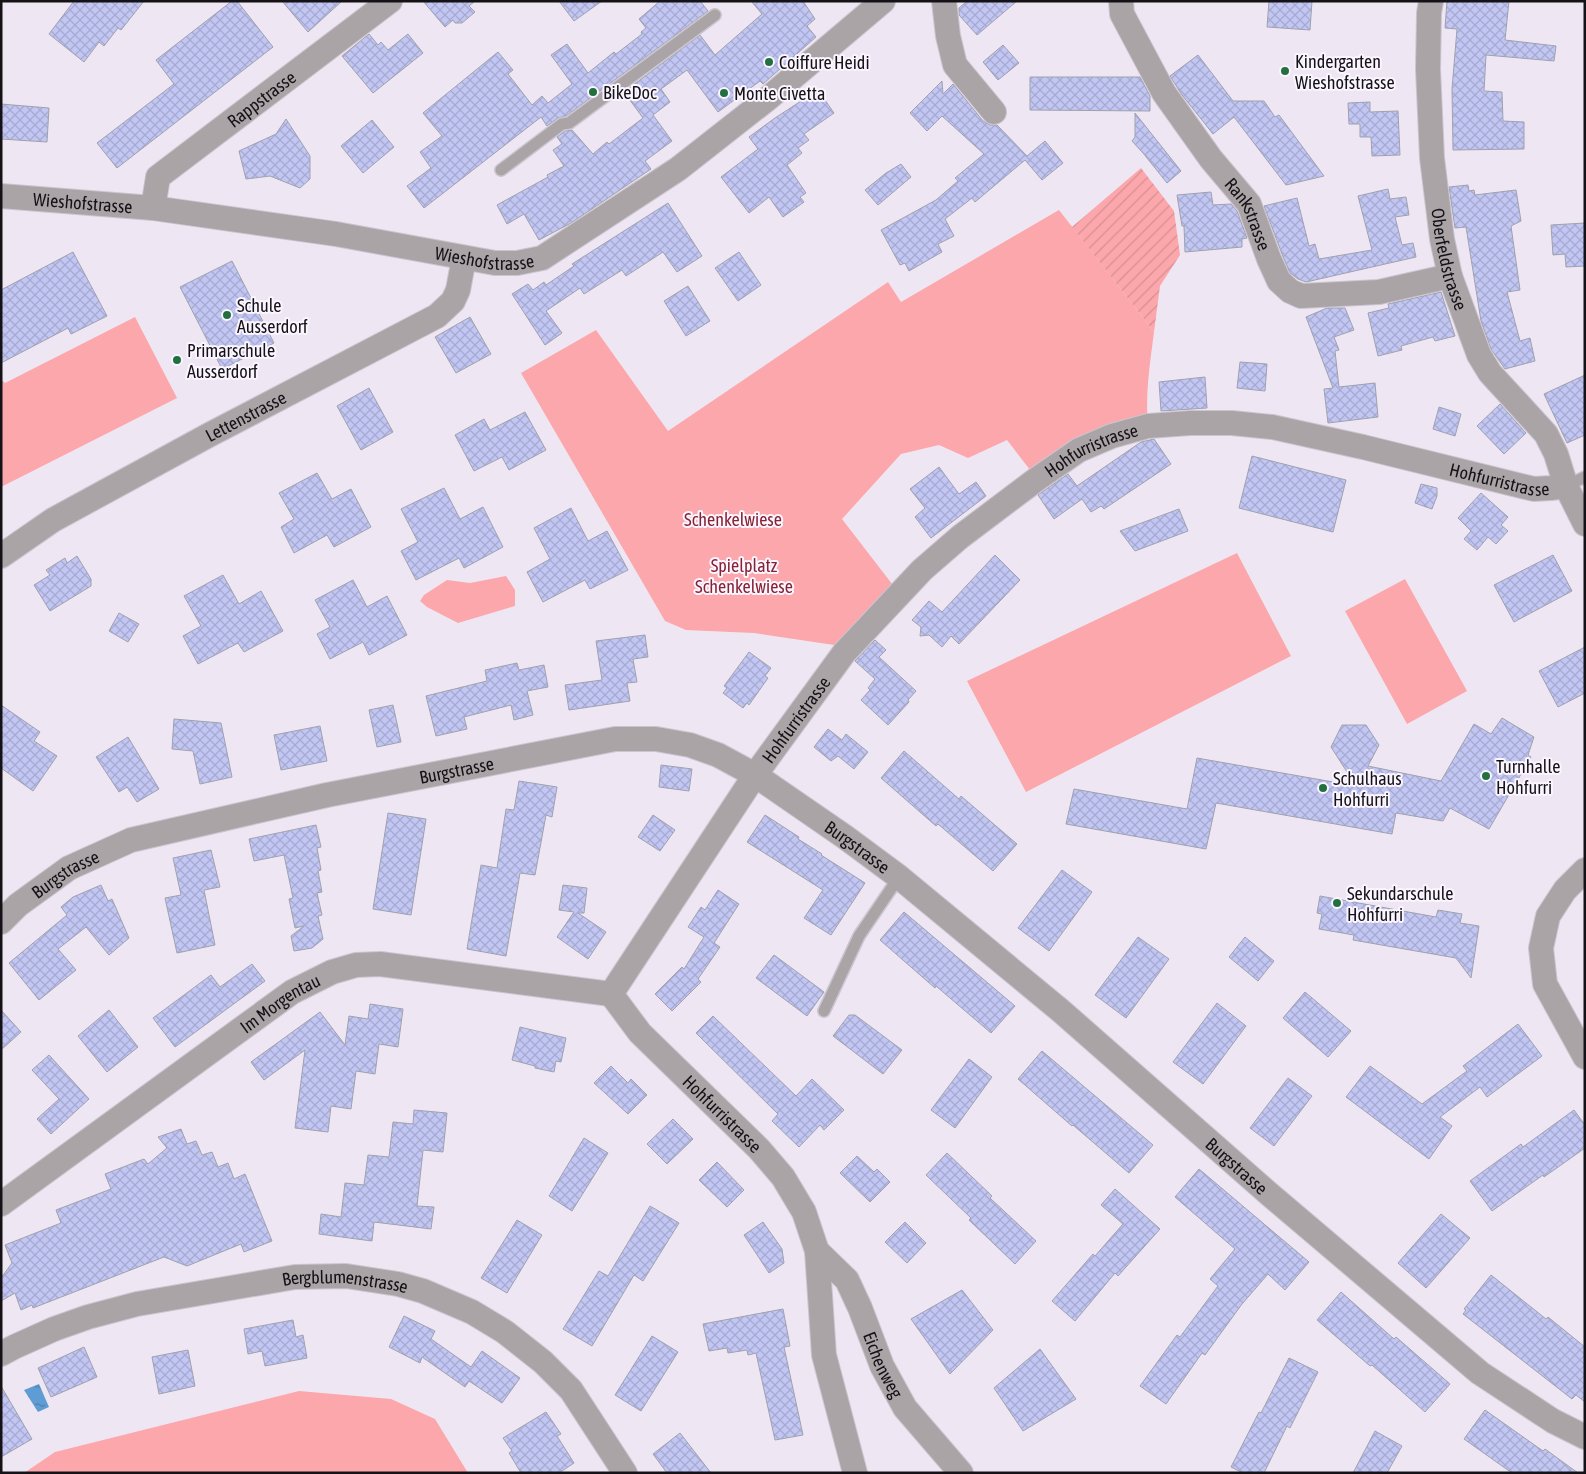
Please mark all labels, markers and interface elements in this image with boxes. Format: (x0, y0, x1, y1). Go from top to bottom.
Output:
place label: Kindergarten Wieshofstrasse (1295, 51, 1395, 93)
place label: Coiffure Heidi (779, 52, 870, 73)
marker: Coiffure Heidi (763, 56, 775, 68)
marker: Kindergarten Wieshofstrasse (1279, 65, 1291, 77)
street label: Rappstrasse (223, 66, 300, 131)
place label: BikeDoc (603, 82, 657, 103)
place label: Monte Civetta (734, 83, 825, 104)
marker: BikeDoc (587, 86, 599, 98)
marker: Monte Civetta (718, 87, 730, 99)
street label: Rankstrasse (1221, 173, 1275, 253)
street label: Wieshofstrasse (32, 188, 133, 217)
street label: Oberfeldstrasse (1428, 207, 1472, 313)
street label: Wieshofstrasse (433, 242, 536, 274)
place label: Schule Ausserdorf (237, 295, 308, 337)
marker: Schule Ausserdorf (221, 309, 233, 321)
place label: Primarschule Ausserdorf (187, 340, 275, 382)
marker: Primarschule Ausserdorf (171, 354, 183, 366)
street label: Lettenstrasse (202, 386, 289, 446)
street label: Hohfurristrasse (1040, 419, 1140, 481)
street label: Hohfurristrasse (1447, 458, 1550, 499)
park label: Schenkelwiese (684, 509, 782, 530)
park label: Spielplatz Schenkelwiese (695, 555, 793, 597)
street label: Hohfurristrasse (757, 672, 834, 767)
street label: Burgstrasse (417, 752, 495, 787)
place label: Turnhalle Hohfurri (1496, 756, 1560, 798)
place label: Schulhaus Hohfurri (1333, 768, 1402, 810)
marker: Turnhalle Hohfurri (1480, 770, 1492, 782)
marker: Schulhaus Hohfurri (1317, 782, 1329, 794)
street label: Burgstrasse (821, 816, 894, 877)
street label: Burgstrasse (27, 845, 102, 902)
place label: Sekundarschule Hohfurri (1347, 883, 1454, 925)
marker: Sekundarschule Hohfurri (1331, 897, 1343, 909)
street label: Im Morgentau (236, 969, 323, 1037)
street label: Hohfurristrasse (679, 1070, 766, 1157)
street label: Burgstrasse (1202, 1133, 1272, 1199)
street label: Bergblumenstrasse (280, 1266, 411, 1297)
street label: Eichenweg (859, 1329, 908, 1402)

